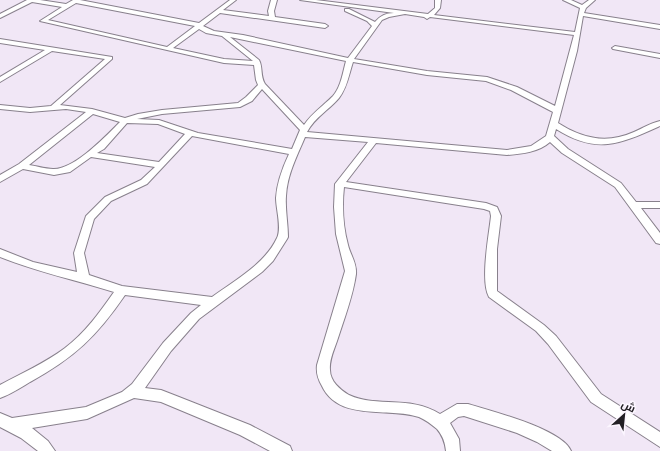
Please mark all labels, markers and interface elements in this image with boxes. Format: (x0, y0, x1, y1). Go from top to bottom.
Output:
north arrow (604, 395, 644, 435)
text: ش (619, 396, 638, 416)

